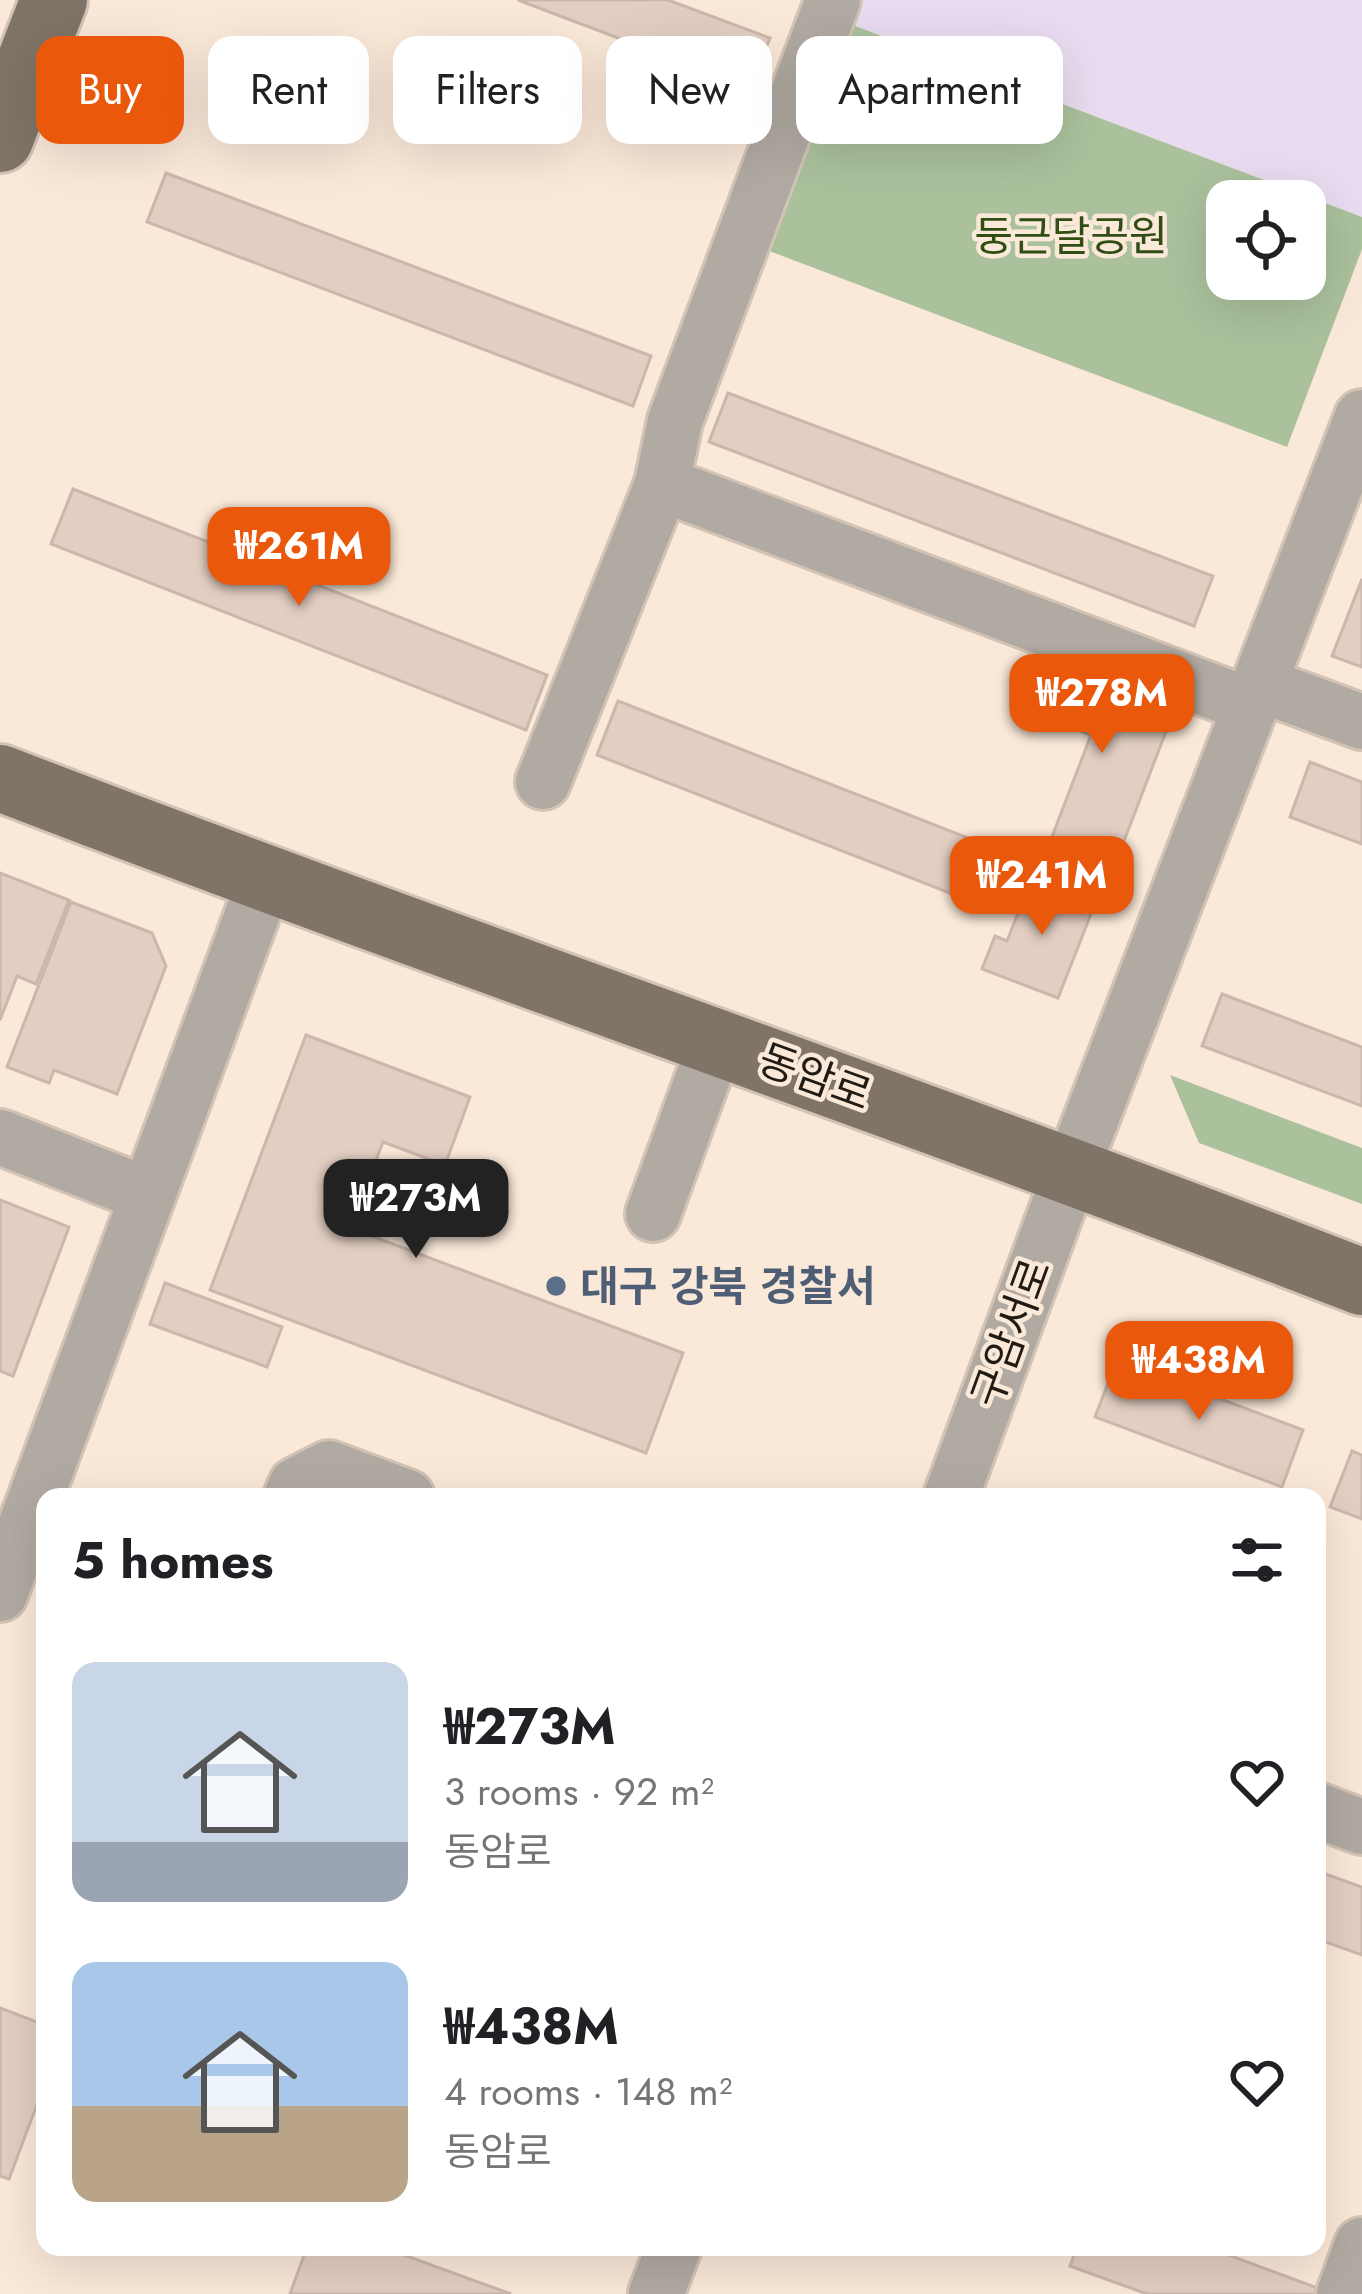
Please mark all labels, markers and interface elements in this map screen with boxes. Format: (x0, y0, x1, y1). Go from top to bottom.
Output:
chip: Buy (36, 36, 184, 144)
chip: Rent (208, 36, 369, 144)
chip: Filters (393, 36, 582, 144)
chip: New (606, 36, 772, 144)
chip: Apartment (796, 36, 1063, 144)
map controls (1206, 180, 1326, 300)
button: locate (1206, 180, 1326, 300)
park label: 둥근달공원 (974, 206, 1168, 267)
pin: ₩261M (215, 507, 383, 609)
text: ₩261M (234, 517, 364, 574)
pin: ₩278M (1018, 654, 1186, 756)
text: ₩278M (1036, 664, 1168, 721)
pin: ₩241M (958, 836, 1126, 938)
text: ₩241M (977, 846, 1107, 903)
street label: 동암로 (750, 1029, 880, 1125)
pin: ₩273M (332, 1159, 500, 1261)
text: ₩273M (350, 1169, 482, 1226)
street label: 구암서로 (956, 1250, 1066, 1416)
place label: 대구 강북 경찰서 (580, 1256, 876, 1317)
marker: 대구 강북 경찰서 (543, 1273, 569, 1299)
pin: ₩438M (1115, 1321, 1283, 1423)
text: ₩438M (1132, 1331, 1266, 1388)
text: 5 homes (72, 1523, 274, 1597)
icon: filters (1224, 1527, 1290, 1593)
text: ₩273M (444, 1689, 615, 1763)
icon: home (168, 1710, 312, 1854)
icon: heart (1224, 1749, 1290, 1815)
text: 3 rooms · 92 m² (444, 1763, 714, 1820)
text: 동암로 (444, 1823, 552, 1880)
text: ₩438M (444, 1989, 619, 2063)
icon: home (168, 2010, 312, 2154)
icon: heart (1224, 2049, 1290, 2115)
text: 4 rooms · 148 m² (444, 2063, 732, 2120)
text: 동암로 (444, 2123, 552, 2180)

